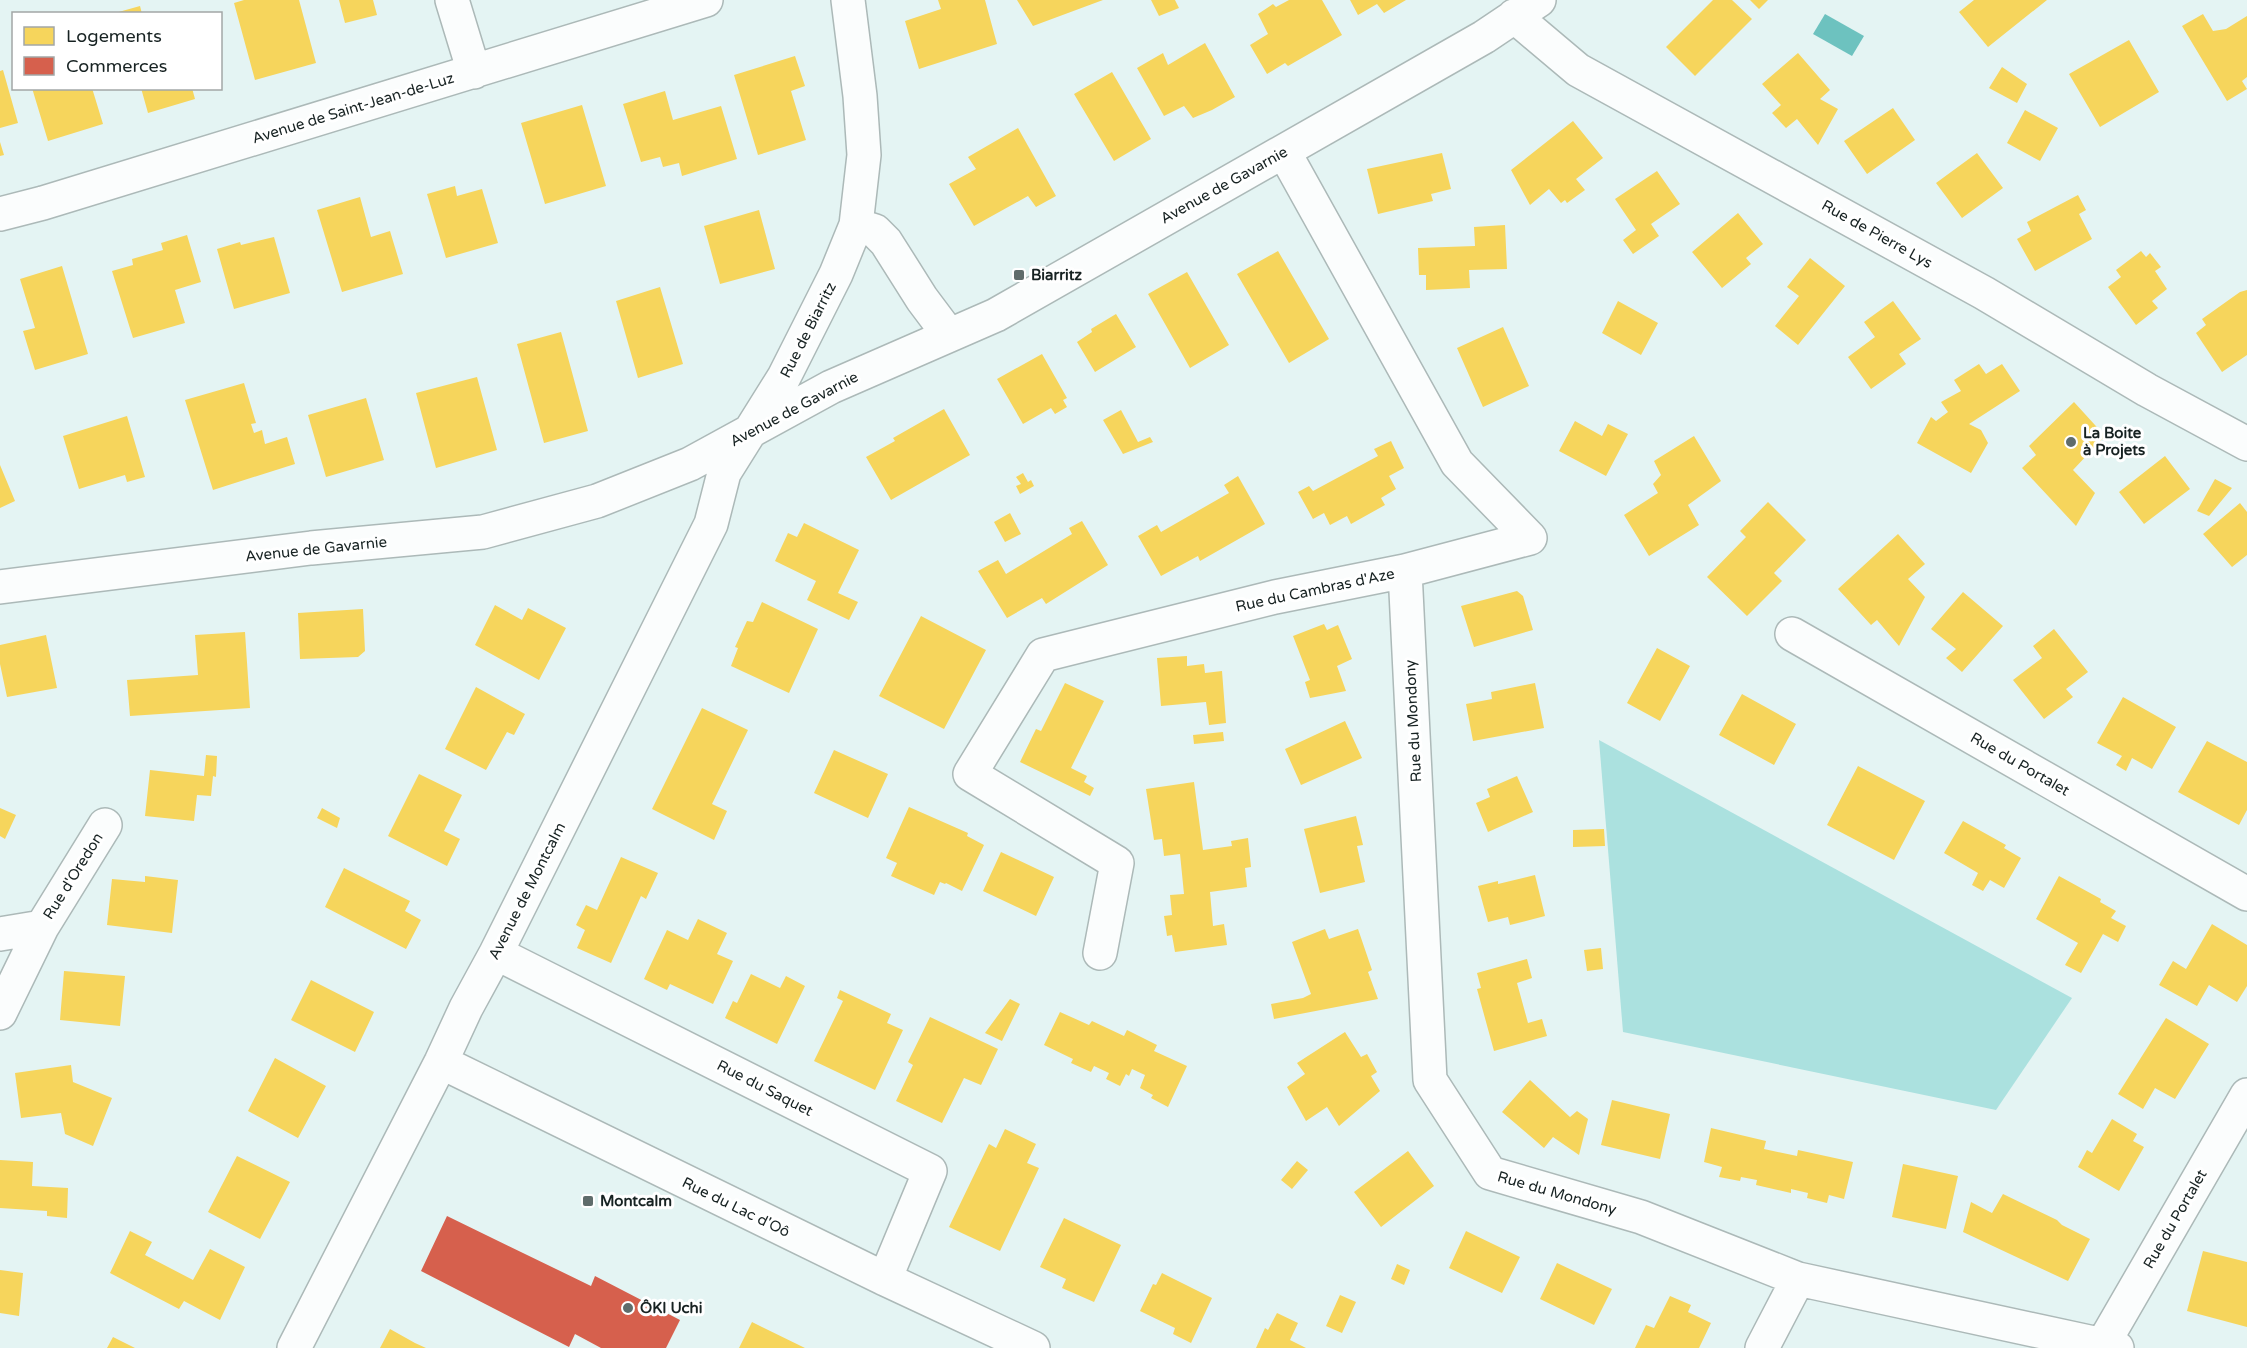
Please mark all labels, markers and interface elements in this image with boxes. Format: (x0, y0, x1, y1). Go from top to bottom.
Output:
legend (12, 12, 222, 90)
text: Logements (66, 25, 162, 47)
text: Commerces (66, 55, 167, 77)
street label: Avenue de Saint-Jean-de-Luz (250, 69, 456, 147)
street label: Avenue de Gavarnie (1157, 143, 1291, 227)
street label: Rue de Pierre Lys (1818, 196, 1936, 272)
place label: Biarritz (1031, 266, 1082, 284)
marker: Biarritz (1012, 268, 1026, 282)
street label: Rue de Biarritz (776, 279, 840, 381)
street label: Avenue de Gavarnie (727, 368, 861, 450)
place label: La Boite à Projets (2083, 424, 2145, 460)
marker: La Boite à Projets (2064, 435, 2078, 449)
street label: Avenue de Gavarnie (244, 533, 388, 565)
street label: Rue du Cambras d'Aze (1234, 564, 1396, 616)
street label: Rue du Mondony (1401, 659, 1425, 783)
street label: Rue du Portalet (1967, 728, 2073, 800)
street label: Avenue de Montcalm (485, 819, 569, 963)
street label: Rue d'Oredon (39, 829, 107, 923)
street label: Rue du Saquet (714, 1056, 816, 1120)
street label: Rue du Portalet (2139, 1166, 2211, 1272)
street label: Rue du Mondony (1495, 1167, 1619, 1219)
street label: Rue du Lac d'Oô (679, 1173, 793, 1241)
place label: Montcalm (600, 1192, 672, 1210)
marker: Montcalm (581, 1194, 595, 1208)
place label: ÔKI Uchi (640, 1299, 702, 1317)
marker: ÔKI Uchi (621, 1301, 635, 1315)

